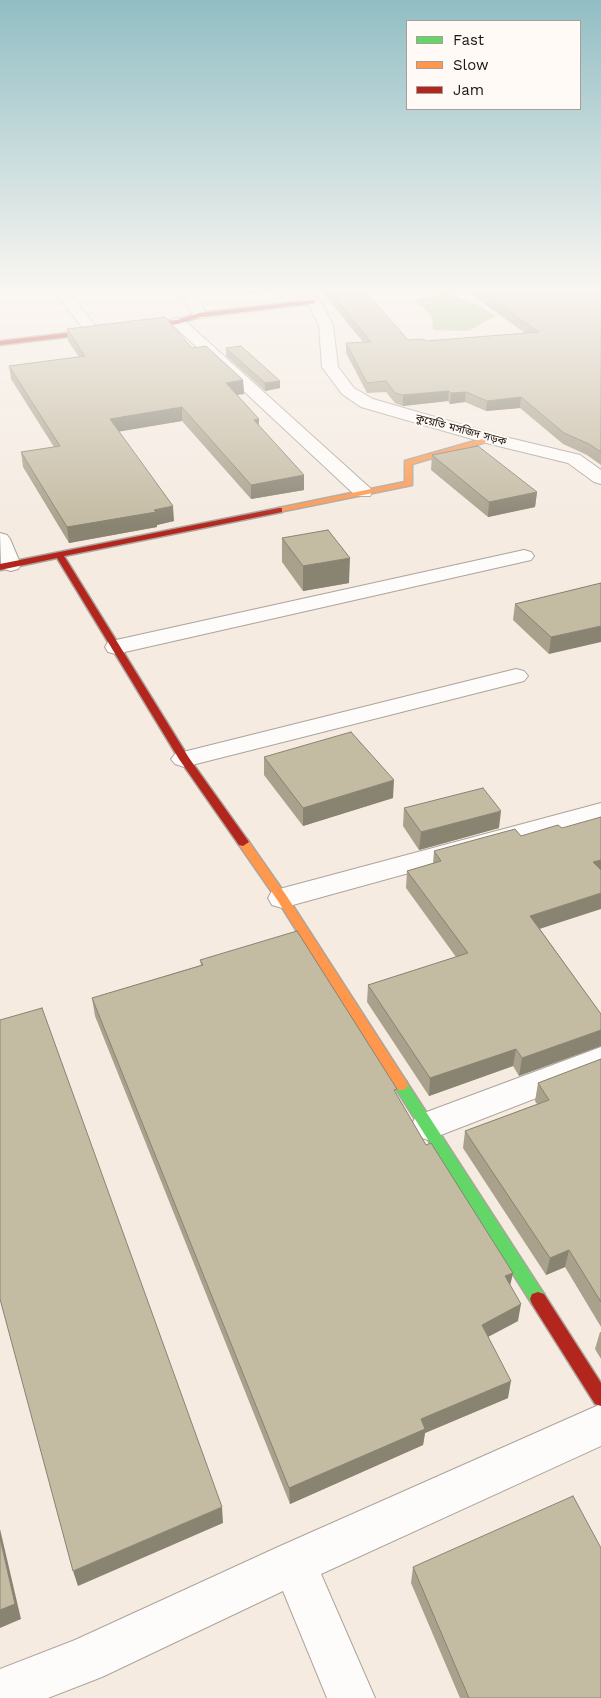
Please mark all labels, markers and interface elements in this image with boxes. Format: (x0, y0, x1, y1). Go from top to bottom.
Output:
legend (406, 20, 581, 110)
text: Fast (453, 31, 484, 49)
text: Slow (453, 56, 489, 74)
text: Jam (453, 81, 484, 99)
street label: কুয়েতি মসজিদ সড়ক (414, 412, 508, 448)

